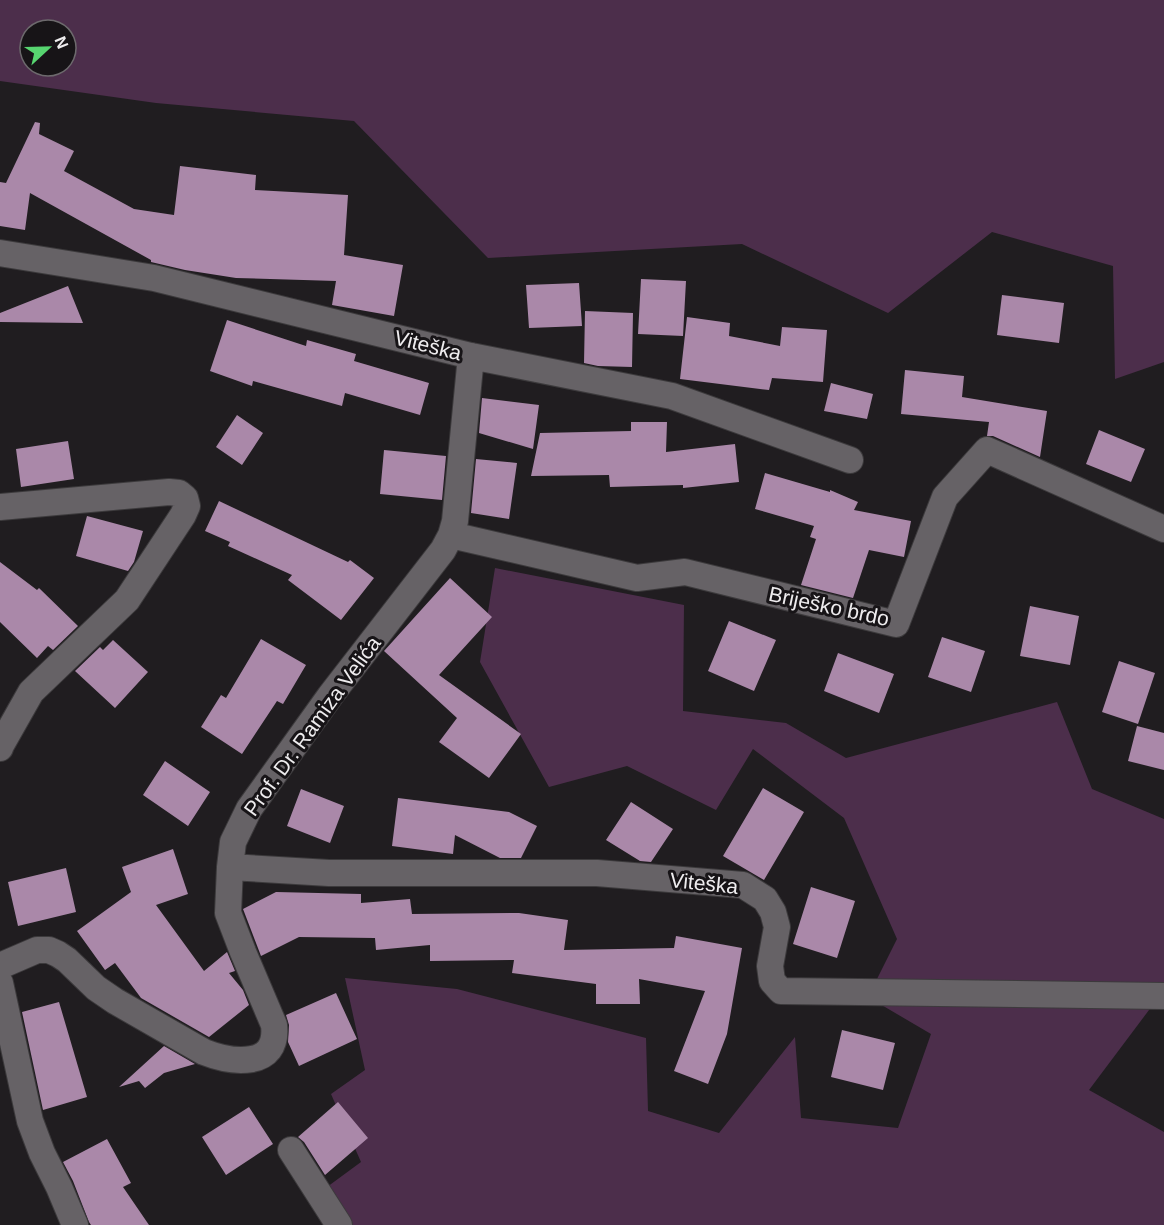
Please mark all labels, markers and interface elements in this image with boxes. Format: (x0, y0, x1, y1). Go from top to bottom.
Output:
north arrow (18, 18, 78, 78)
text: N (51, 34, 71, 51)
street label: Viteška (392, 326, 464, 365)
street label: Briješko brdo (767, 582, 891, 630)
street label: Prof. Dr. Ramiza Velića (239, 632, 385, 820)
street label: Viteška (669, 868, 740, 898)

